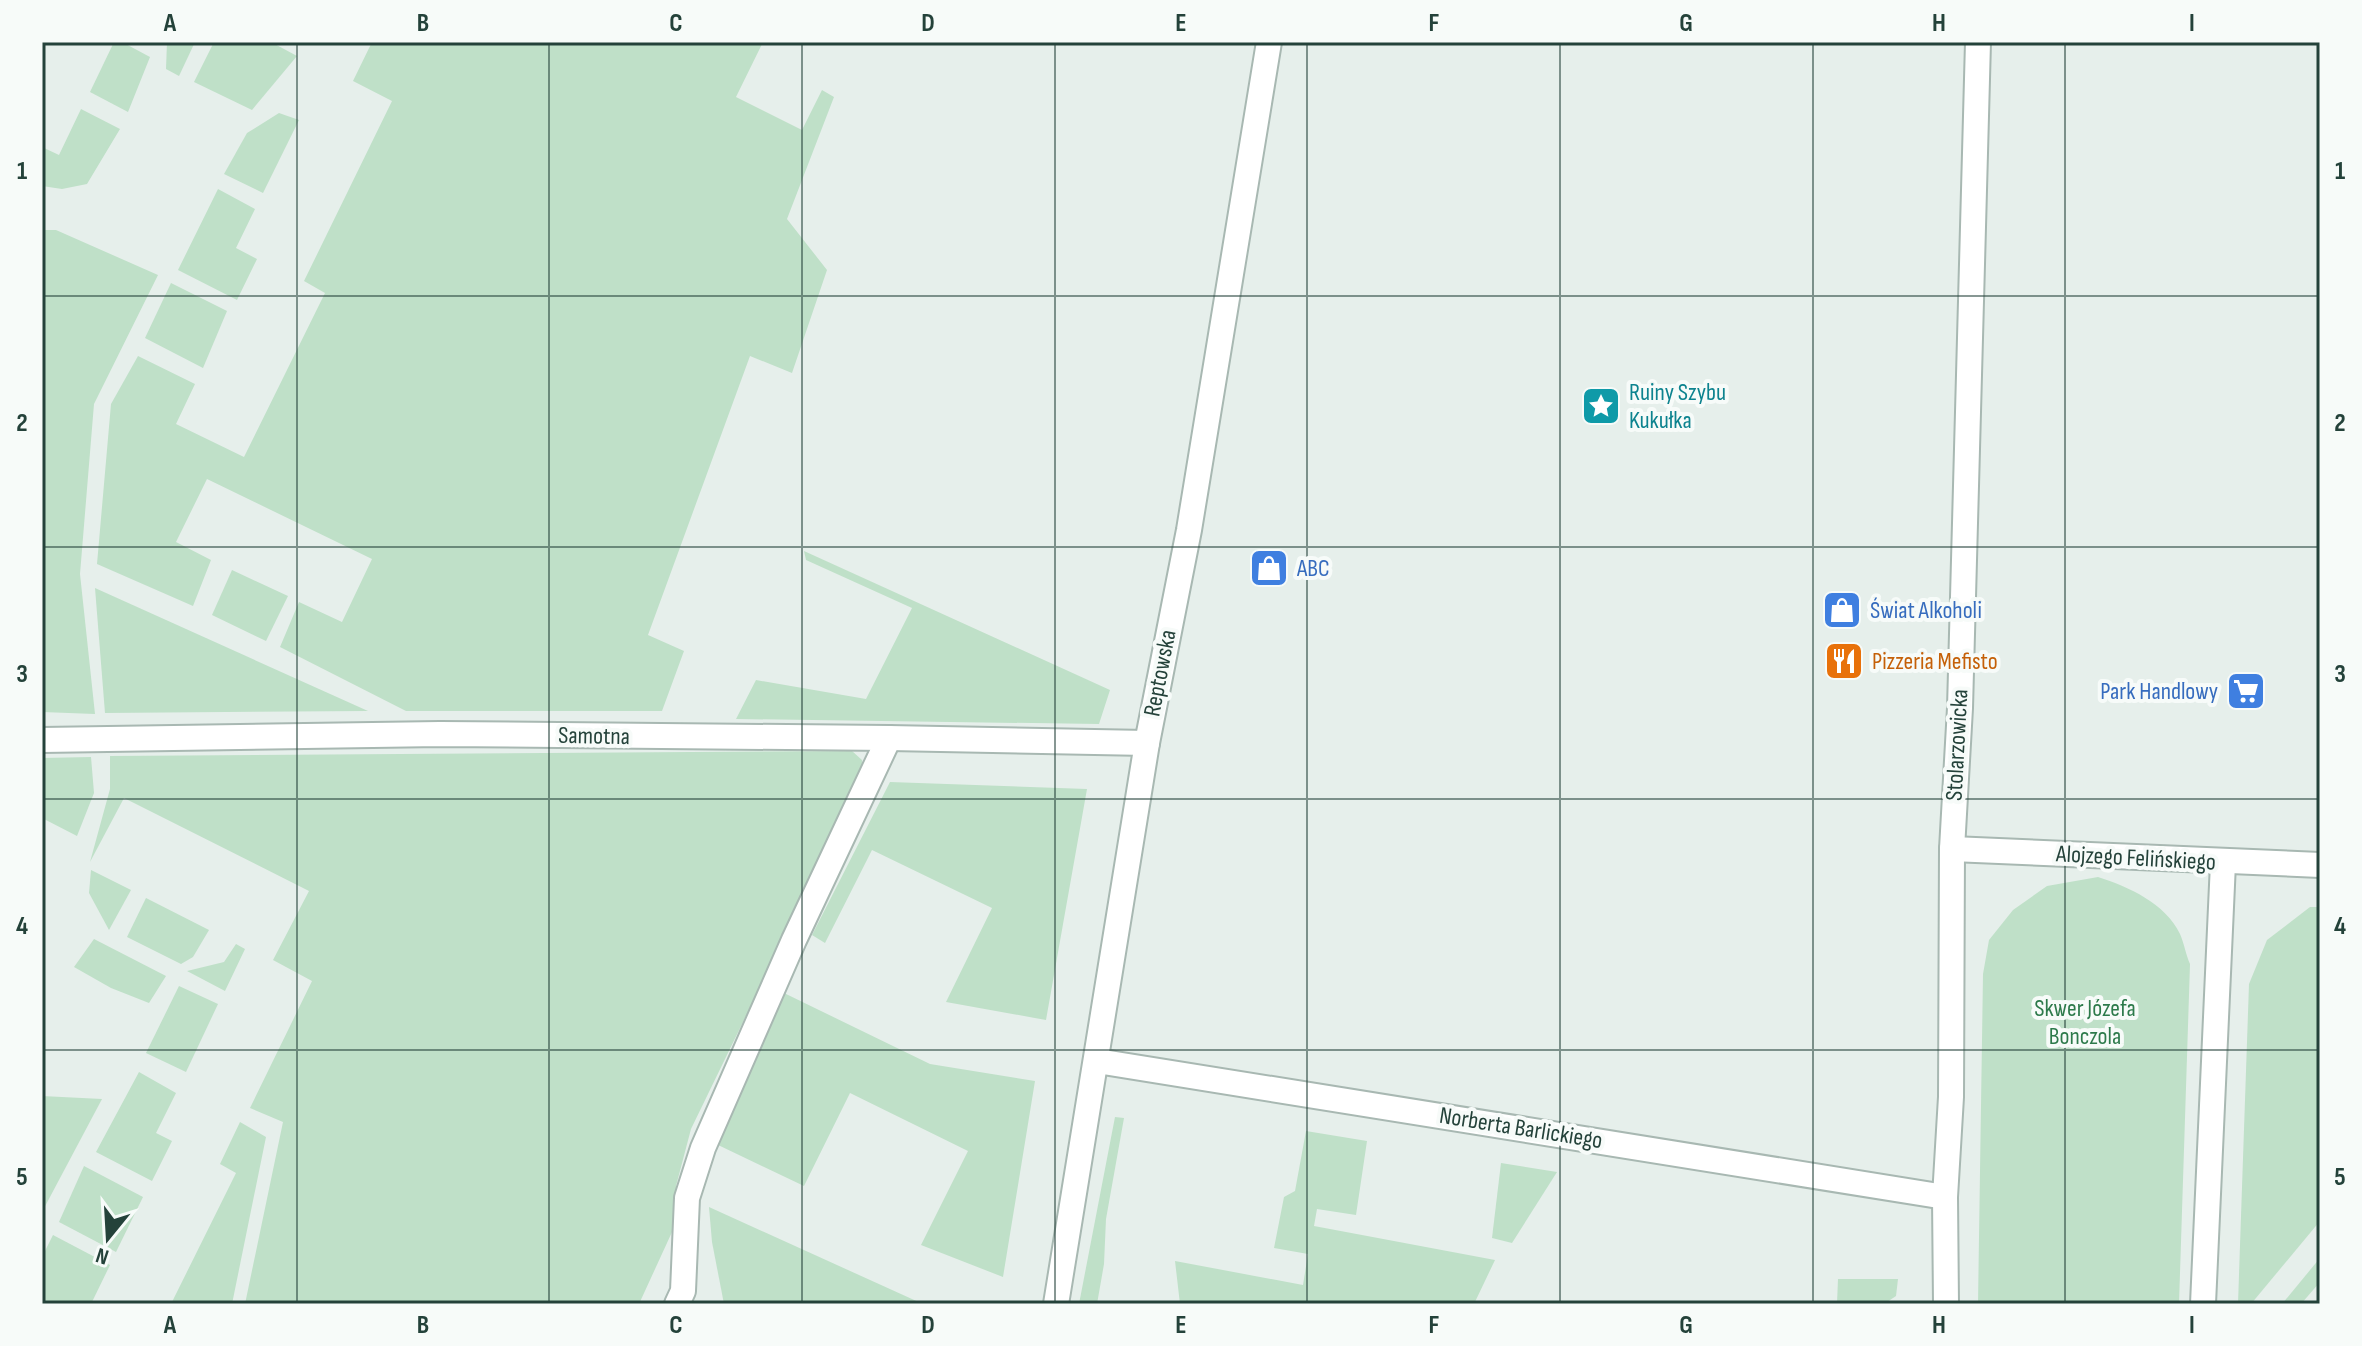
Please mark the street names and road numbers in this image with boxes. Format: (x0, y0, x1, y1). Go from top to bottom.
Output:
street label: Reptowska (1137, 627, 1183, 719)
street label: Stolarzowicka (1940, 688, 1974, 802)
street label: Samotna (558, 721, 630, 751)
street label: Alojzego Felińskiego (2054, 839, 2217, 877)
street label: Norberta Barlickiego (1437, 1101, 1605, 1155)

